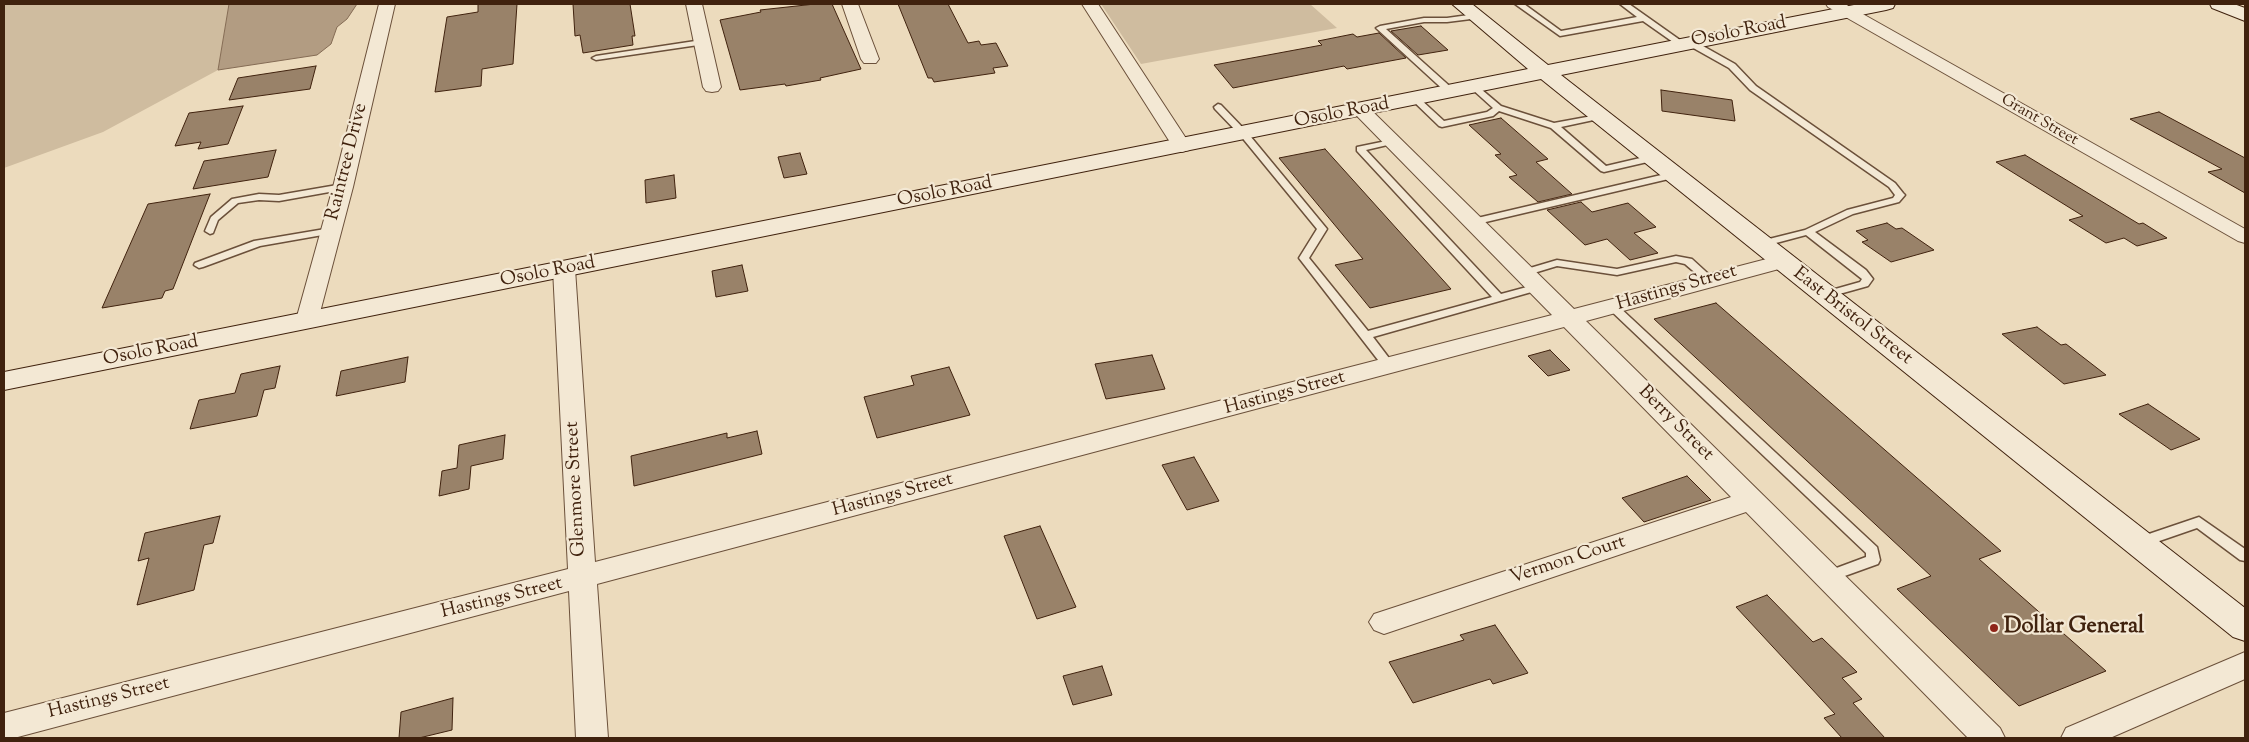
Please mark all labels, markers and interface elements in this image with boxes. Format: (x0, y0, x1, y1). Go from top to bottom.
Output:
street label: Osolo Road (1690, 13, 1788, 53)
street label: Grant Street (1997, 91, 2081, 151)
street label: Osolo Road (1293, 94, 1391, 134)
street label: Raintree Drive (322, 101, 374, 223)
street label: Osolo Road (896, 173, 994, 213)
street label: Osolo Road (499, 253, 597, 293)
street label: Hastings Street (1614, 261, 1740, 317)
street label: East Bristol Street (1788, 263, 1916, 371)
street label: Osolo Road (102, 332, 200, 372)
street label: Hastings Street (1222, 367, 1348, 421)
street label: Berry Street (1632, 381, 1718, 467)
street label: Glenmore Street (562, 421, 592, 557)
street label: Hastings Street (830, 469, 956, 523)
street label: Vermon Court (1507, 532, 1629, 590)
street label: Hastings Street (439, 573, 565, 625)
place label: Dollar General (2004, 615, 2144, 641)
marker: Dollar General (1988, 622, 2000, 634)
street label: Hastings Street (46, 673, 172, 725)

